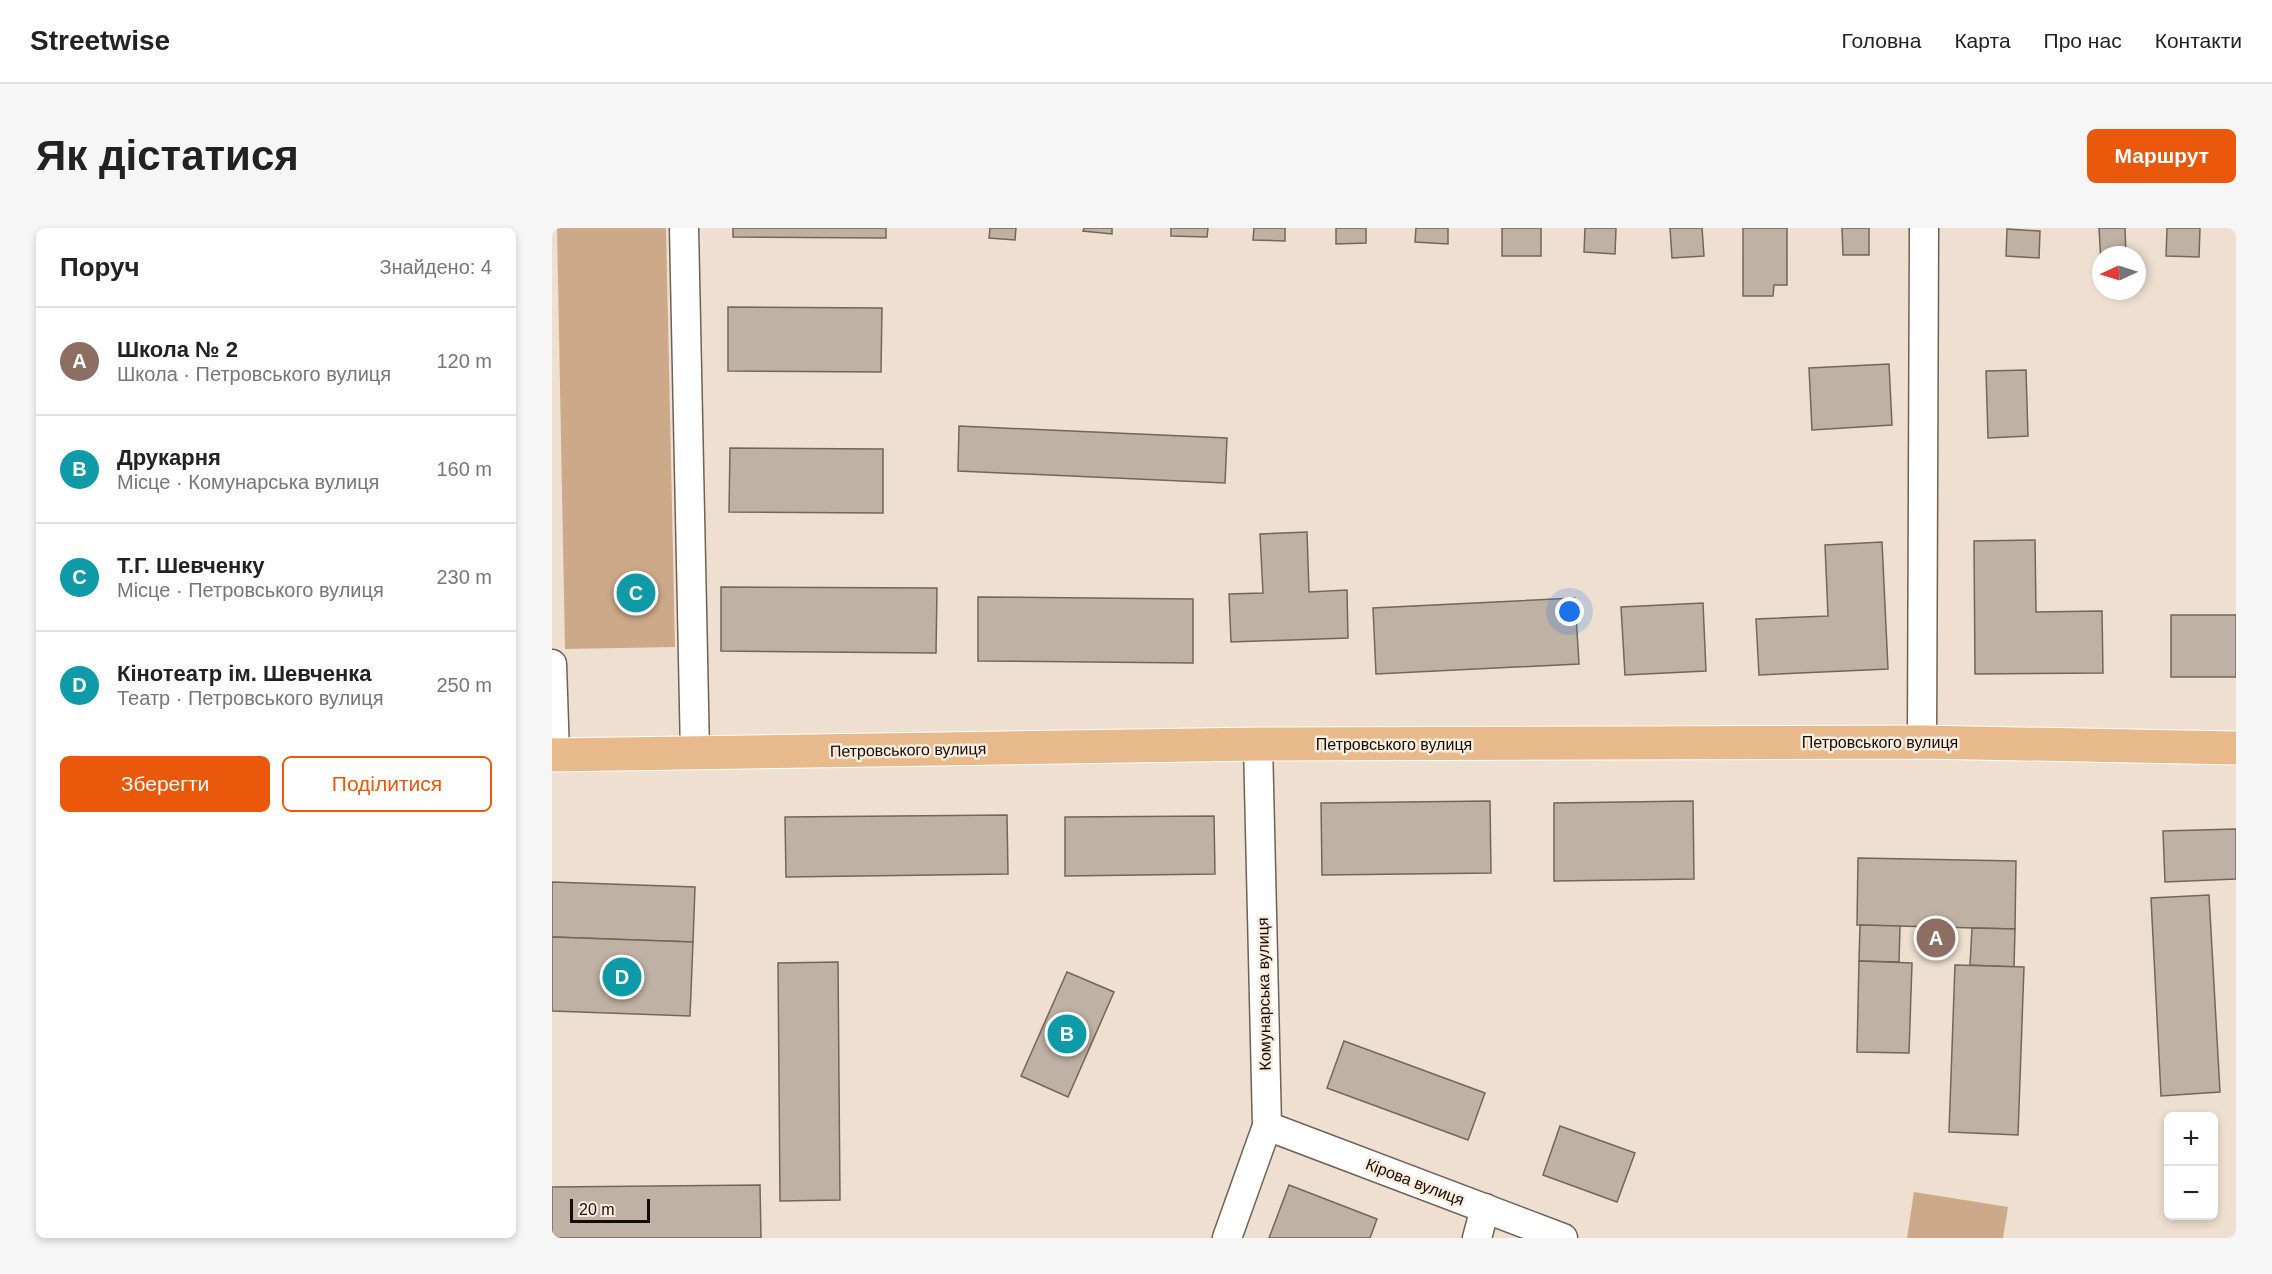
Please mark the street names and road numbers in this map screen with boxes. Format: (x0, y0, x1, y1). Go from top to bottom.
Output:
street label: Петровського вулиця (1802, 734, 1958, 751)
street label: Петровського вулиця (1316, 736, 1472, 753)
street label: Петровського вулиця (830, 740, 986, 760)
street label: Комунарська вулиця (1254, 917, 1274, 1071)
street label: Кірова вулиця (1363, 1155, 1467, 1209)

